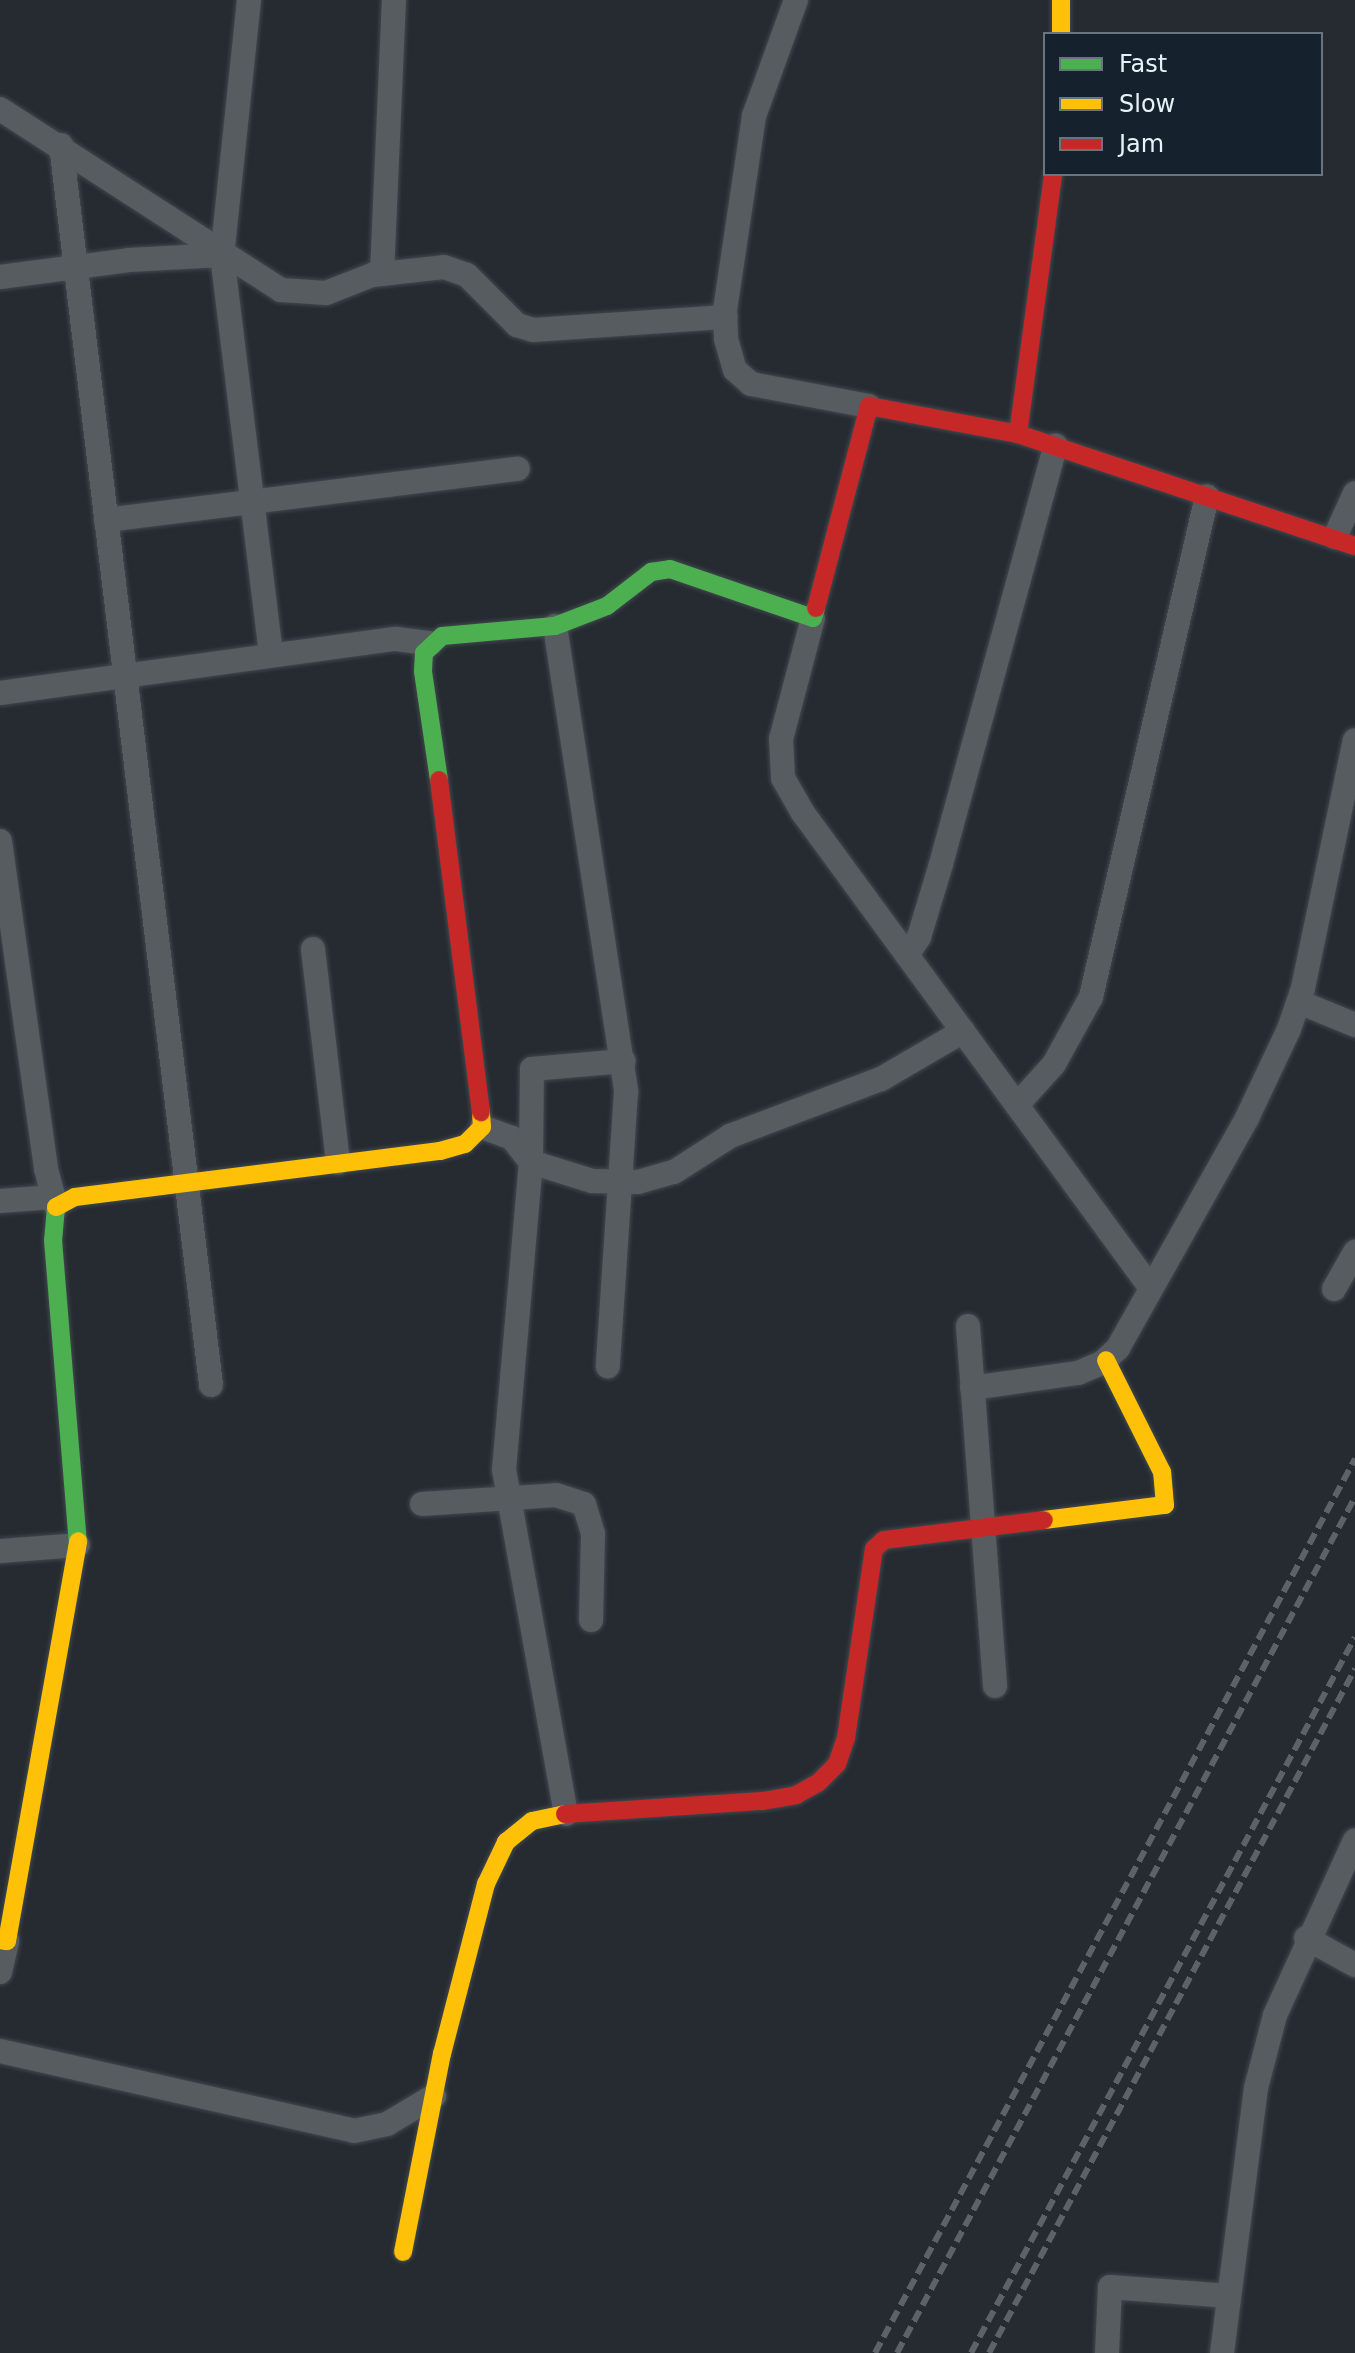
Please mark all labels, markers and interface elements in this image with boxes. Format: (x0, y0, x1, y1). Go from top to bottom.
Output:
legend (1043, 32, 1323, 176)
text: Fast (1119, 50, 1167, 78)
text: Slow (1119, 90, 1175, 118)
text: Jam (1119, 130, 1164, 158)

